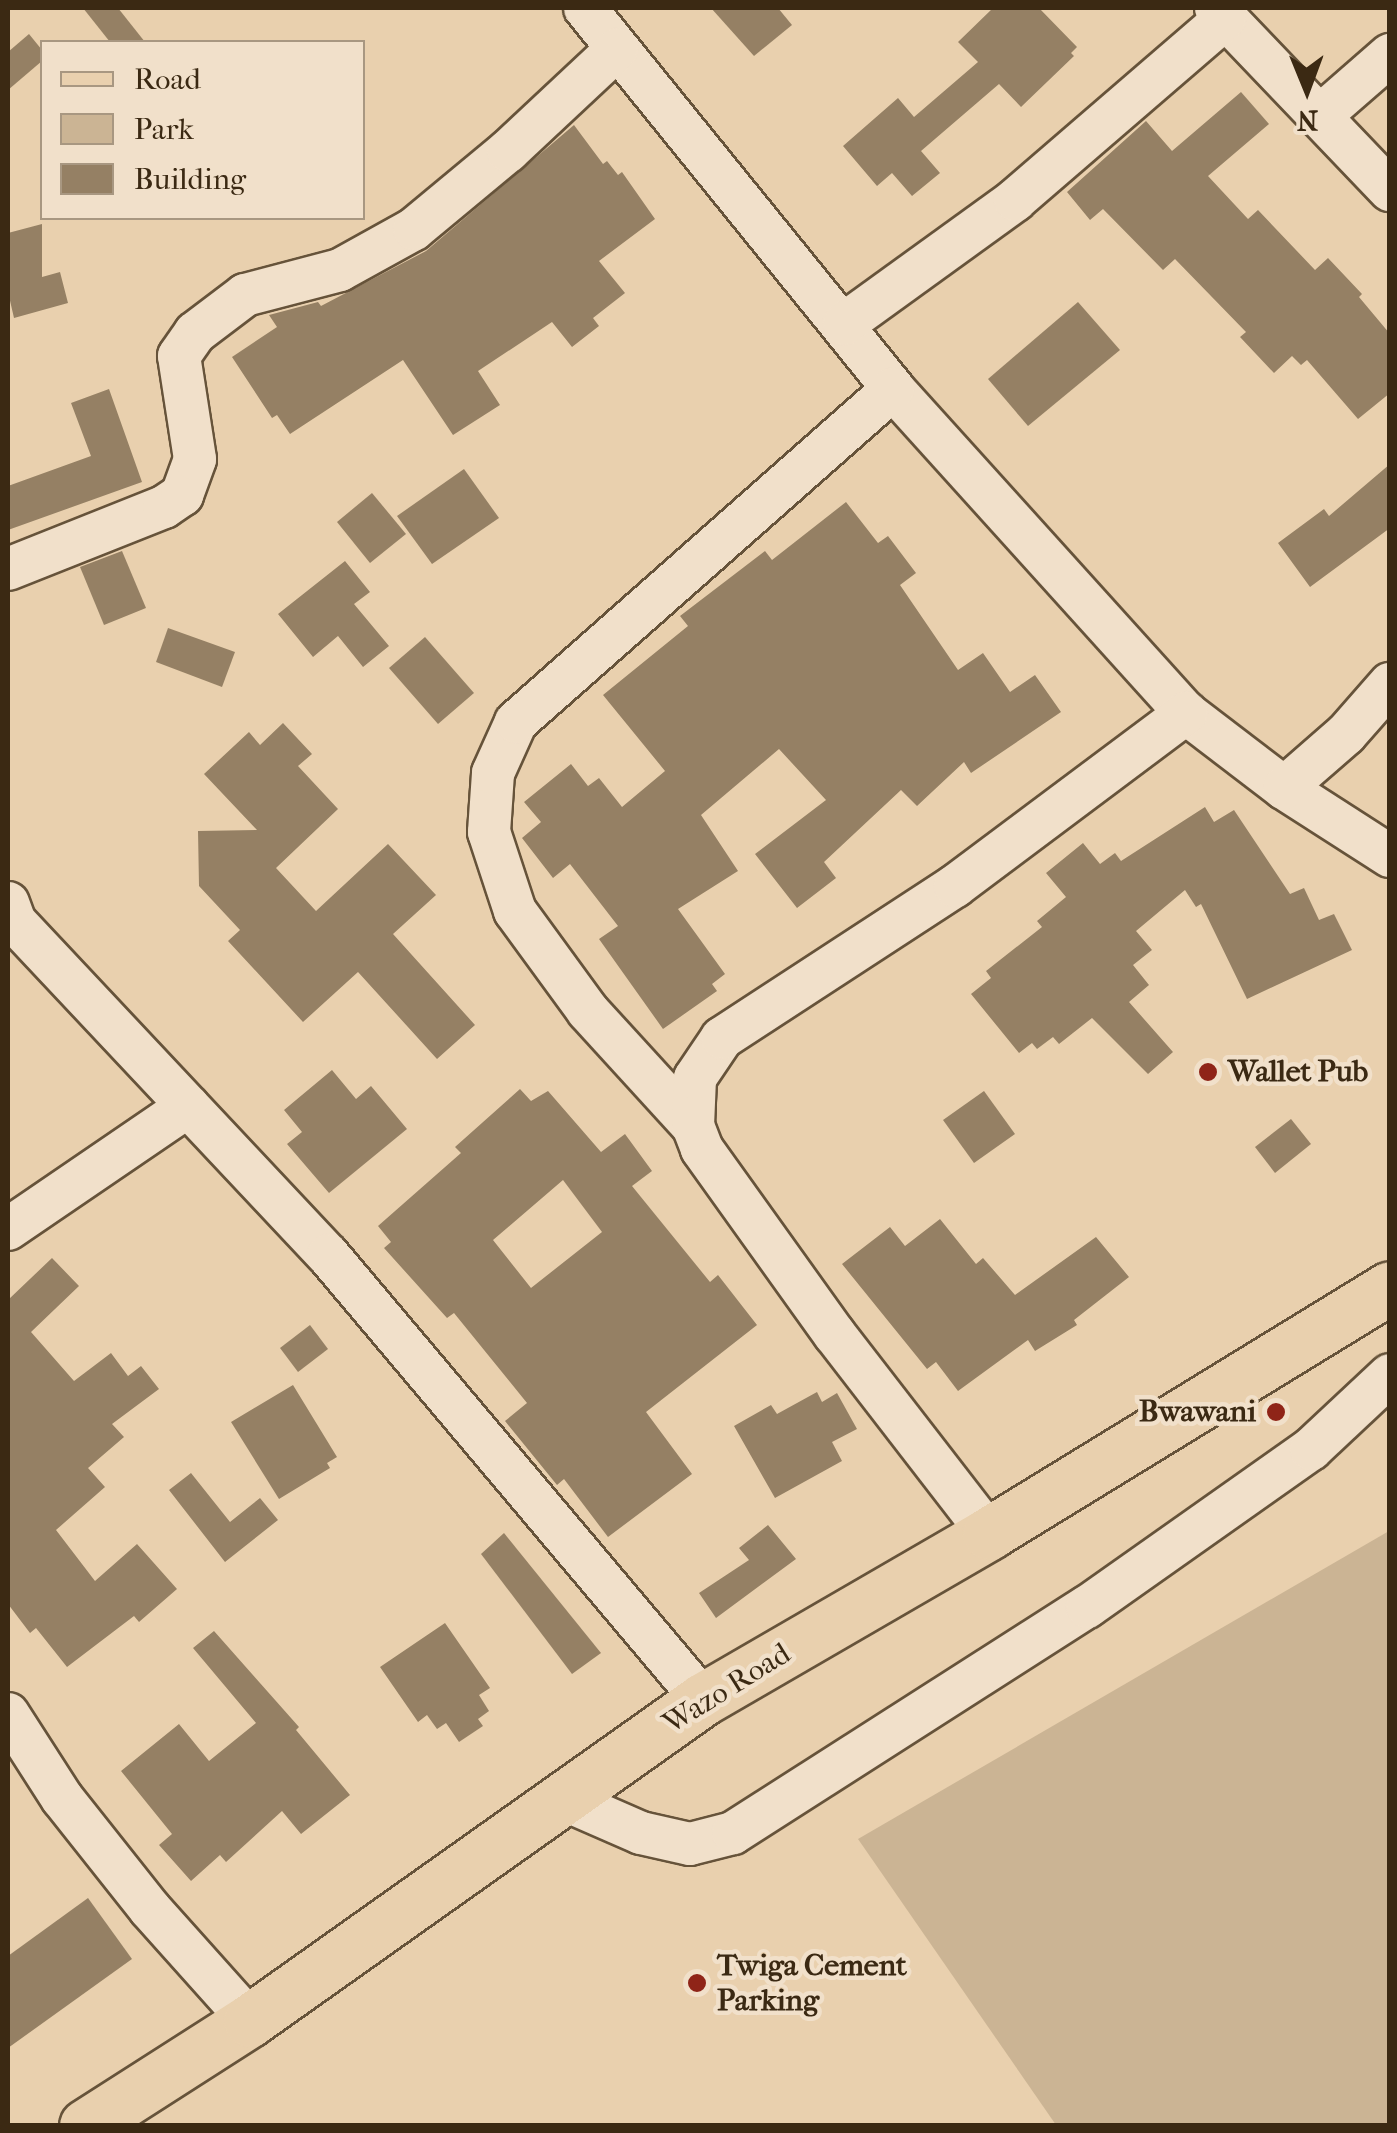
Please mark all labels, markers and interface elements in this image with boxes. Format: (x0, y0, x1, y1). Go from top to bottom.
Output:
legend (40, 40, 365, 220)
north arrow (1257, 40, 1357, 140)
text: Road (134, 62, 201, 97)
text: N (1297, 104, 1318, 137)
text: Park (134, 112, 194, 147)
text: Building (134, 162, 246, 197)
place label: Wallet Pub (1228, 1054, 1368, 1090)
marker: Wallet Pub (1197, 1061, 1219, 1083)
place label: Bwawani (1139, 1394, 1256, 1430)
marker: Bwawani (1265, 1401, 1287, 1423)
street label: Wazo Road (657, 1636, 797, 1742)
place label: Twiga Cement Parking (717, 1948, 907, 2018)
marker: Twiga Cement Parking (686, 1972, 708, 1994)

